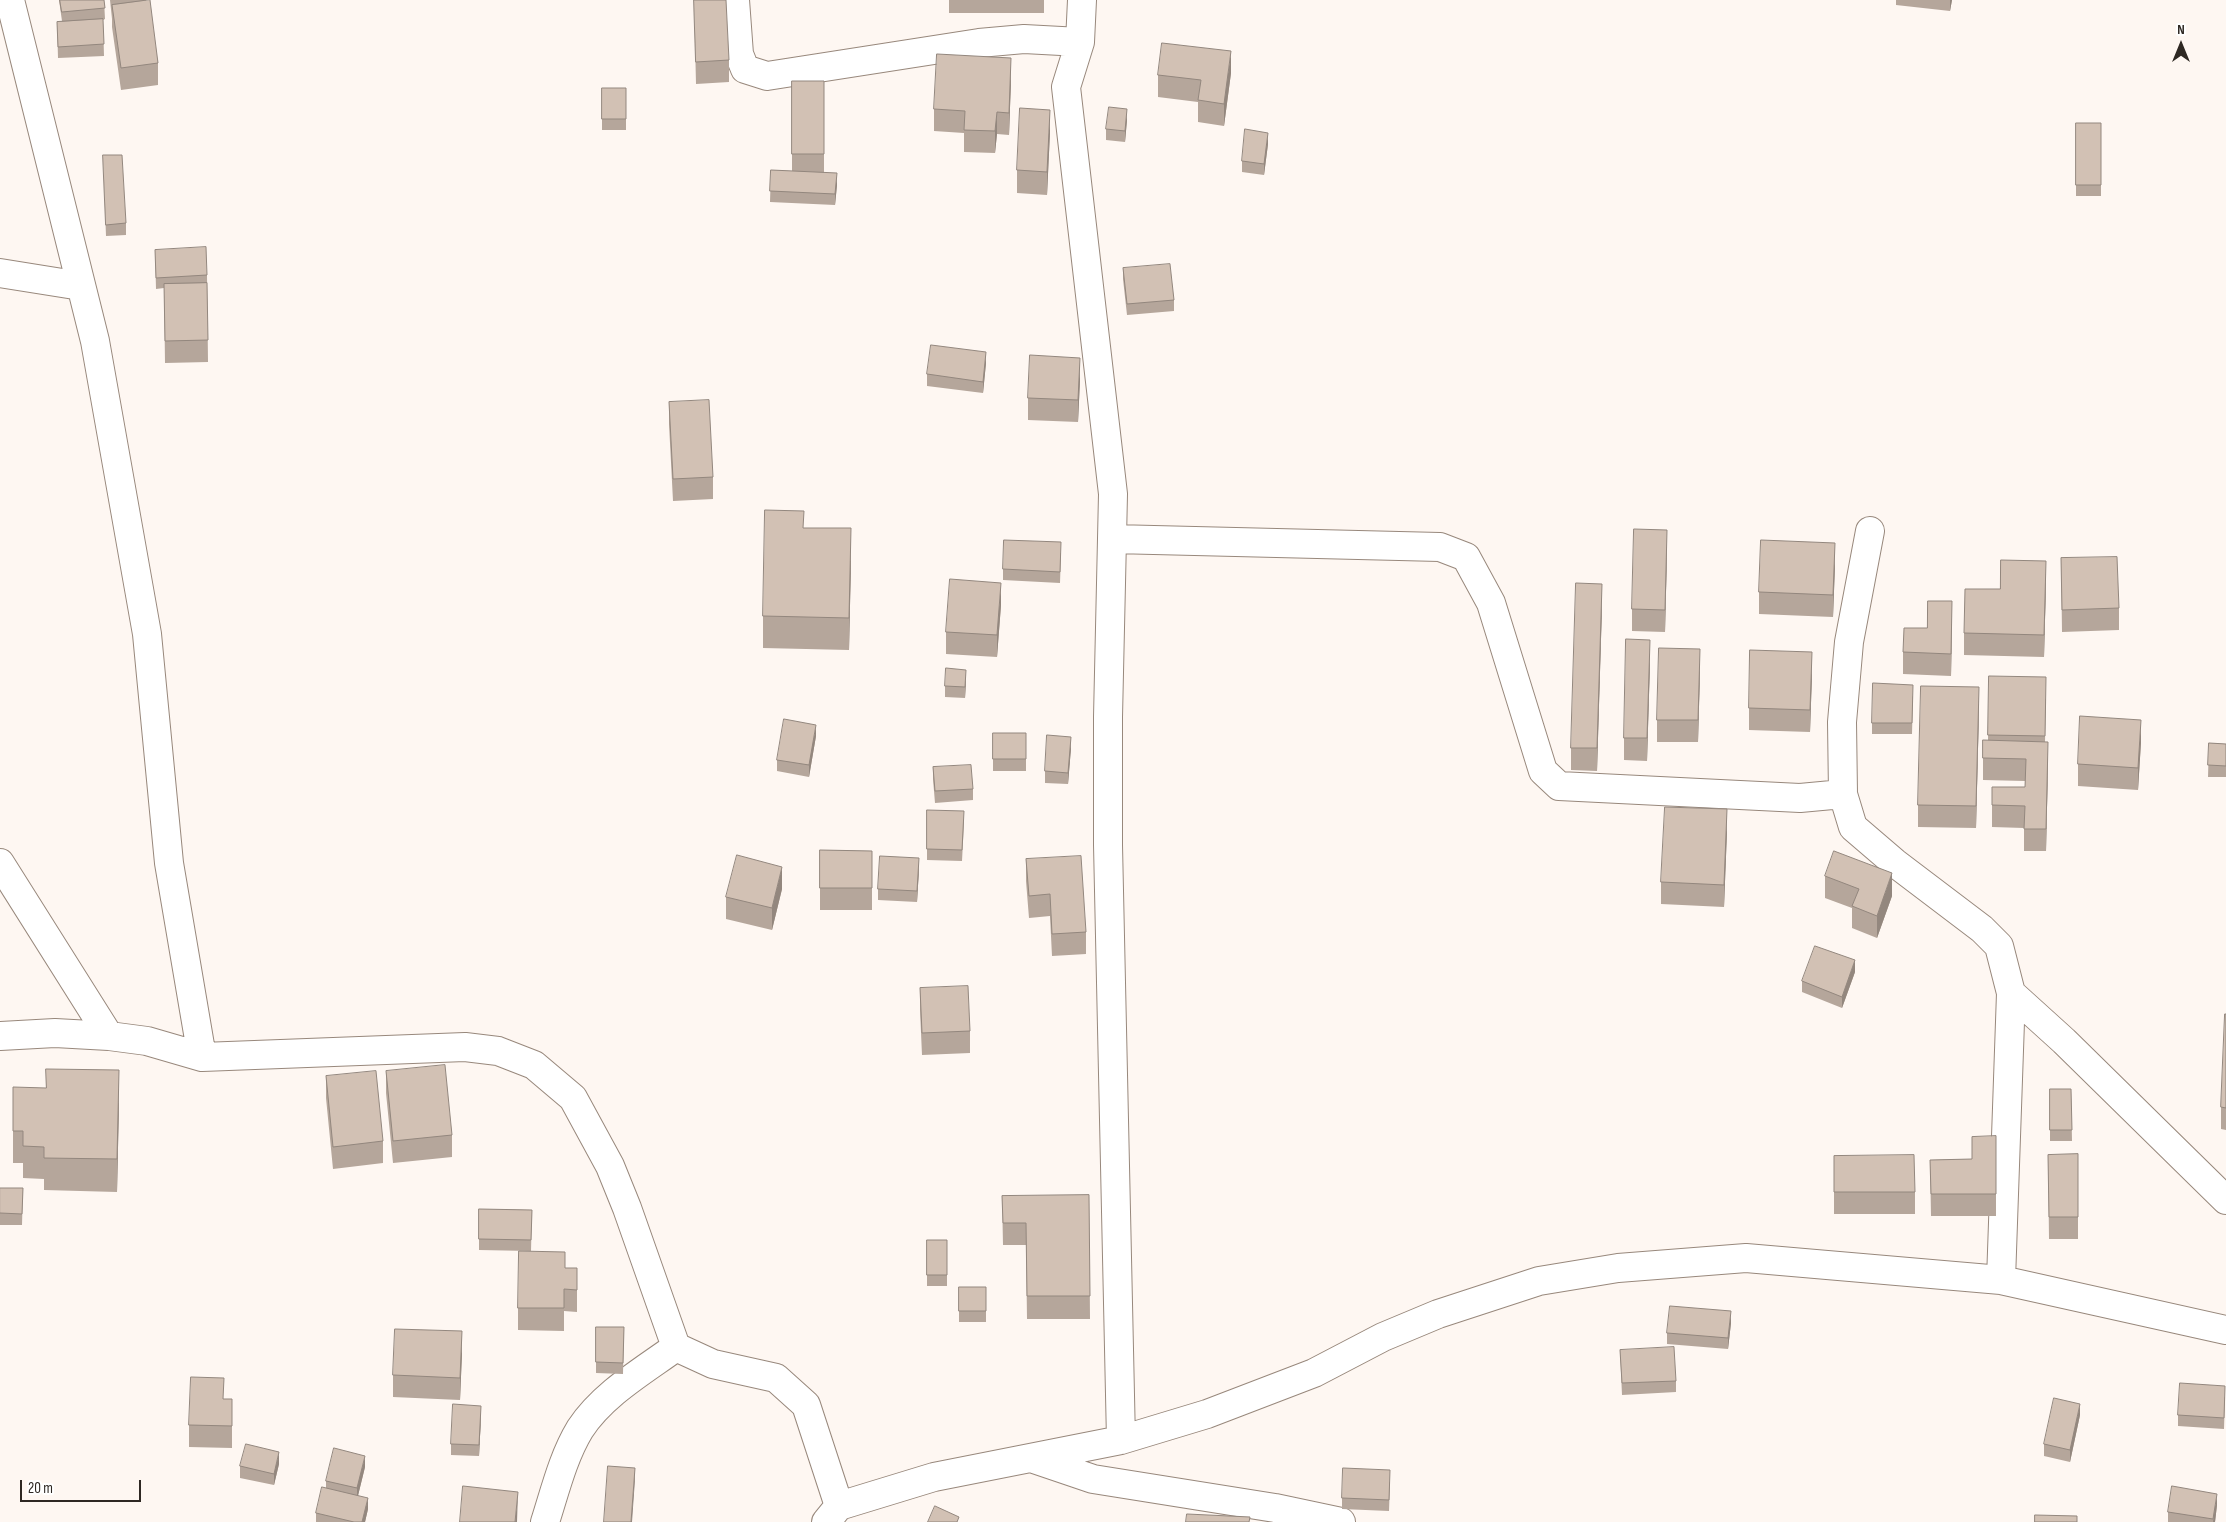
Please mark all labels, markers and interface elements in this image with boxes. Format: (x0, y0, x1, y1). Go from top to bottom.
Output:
north arrow (2156, 20, 2206, 70)
text: N (2177, 21, 2185, 38)
scale bar (22, 1470, 144, 1502)
text: 20 m (28, 1479, 53, 1498)

